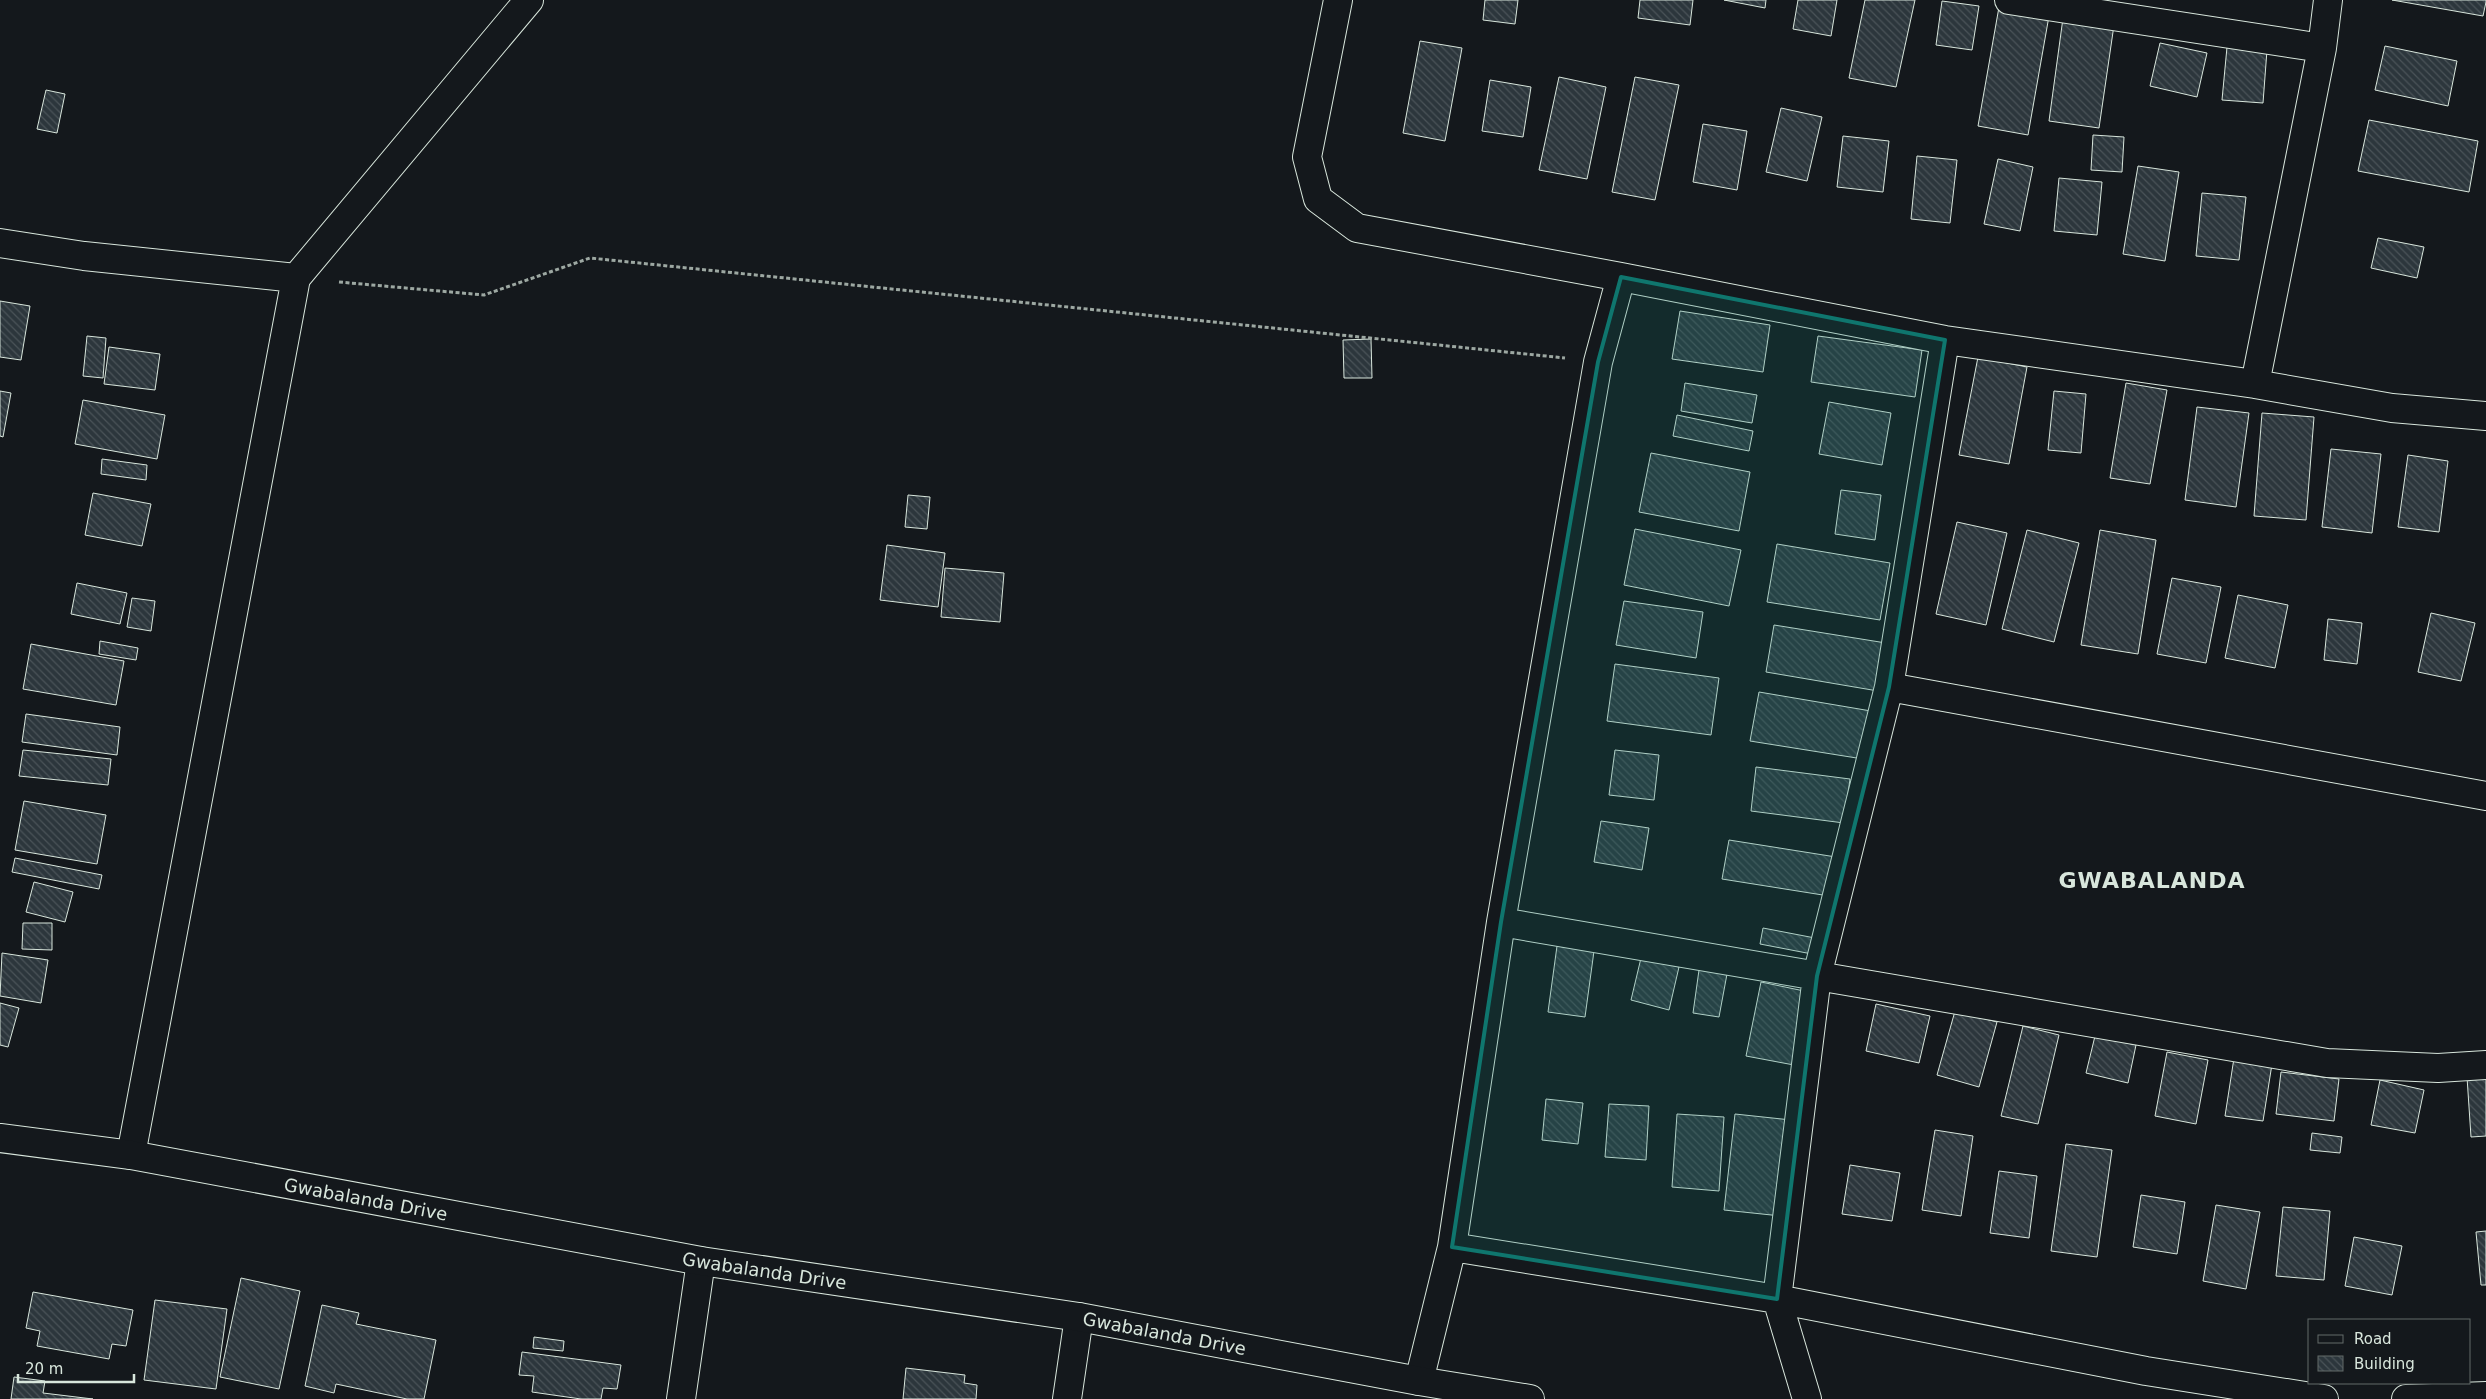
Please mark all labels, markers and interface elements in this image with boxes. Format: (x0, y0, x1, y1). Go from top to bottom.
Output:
district label: GWABALANDA (2059, 868, 2245, 893)
street label: Gwabalanda Drive (282, 1173, 449, 1224)
street label: Gwabalanda Drive (681, 1247, 848, 1293)
street label: Gwabalanda Drive (1081, 1307, 1248, 1359)
legend (2308, 1319, 2471, 1384)
text: Road (2354, 1330, 2392, 1348)
scale bar (18, 1352, 134, 1384)
text: Building (2354, 1355, 2415, 1373)
text: 20 m (25, 1360, 63, 1378)

